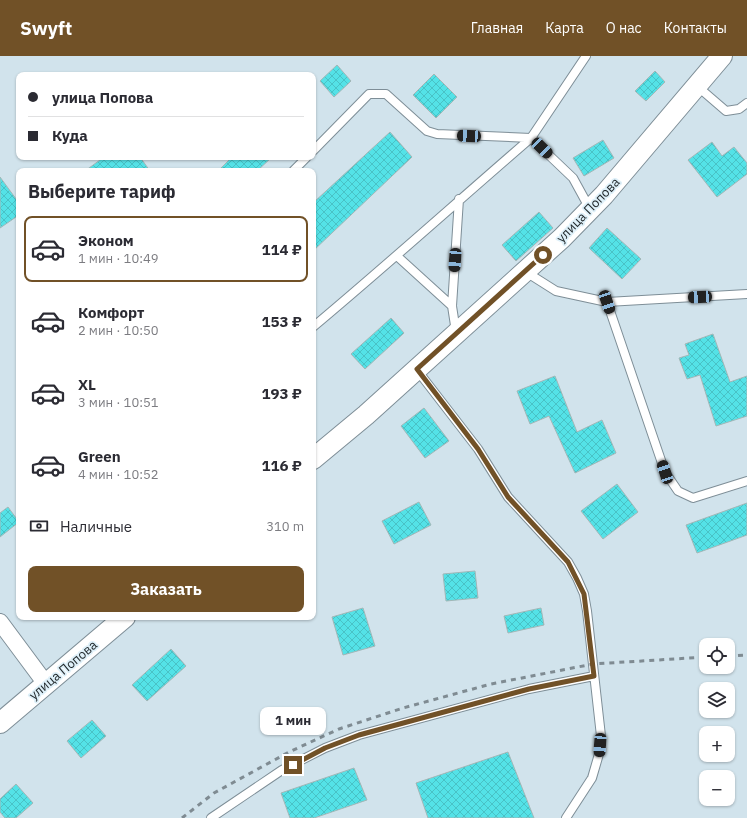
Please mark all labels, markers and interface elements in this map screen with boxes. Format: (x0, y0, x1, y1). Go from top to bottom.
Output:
text: Swyft (20, 16, 72, 40)
text: Главная (471, 19, 523, 37)
text: Карта (545, 19, 584, 37)
text: О нас (606, 19, 642, 37)
text: Контакты (664, 19, 727, 37)
text: улица Попова (52, 88, 153, 107)
text: Куда (52, 126, 88, 145)
car (457, 129, 481, 143)
car (529, 135, 555, 161)
street label: улица Попова (553, 174, 623, 246)
text: Выберите тариф (28, 180, 175, 203)
icon: car (30, 231, 66, 267)
text: Эконом (78, 231, 134, 250)
text: 114 ₽ (262, 240, 302, 259)
route start (534, 246, 552, 264)
car (448, 248, 462, 272)
text: 1 мин · 10:49 (78, 250, 159, 267)
car (597, 289, 617, 315)
car (688, 290, 712, 304)
icon: car (30, 303, 66, 339)
text: Комфорт (78, 303, 144, 322)
text: 153 ₽ (262, 312, 302, 331)
text: 2 мин · 10:50 (78, 322, 159, 339)
icon: car (30, 375, 66, 411)
text: XL (78, 375, 96, 394)
text: 193 ₽ (262, 384, 302, 403)
text: 3 мин · 10:51 (78, 394, 159, 411)
icon: car (30, 447, 66, 483)
text: Green (78, 447, 121, 466)
text: 116 ₽ (262, 456, 302, 475)
car (656, 459, 674, 485)
text: 4 мин · 10:52 (78, 466, 159, 483)
icon: cash (28, 515, 50, 537)
text: Наличные (60, 517, 132, 536)
text: 310 m (266, 518, 304, 535)
button: Заказать (28, 566, 304, 612)
street label: улица Попова (25, 636, 101, 704)
map controls (699, 638, 735, 806)
button: locate (699, 638, 735, 674)
button: layers (699, 682, 735, 718)
callout: 1 мин (260, 707, 326, 735)
text: 1 мин (275, 712, 311, 729)
button: + (699, 726, 735, 762)
car (593, 733, 607, 757)
route end (284, 756, 302, 774)
button: − (699, 770, 735, 806)

